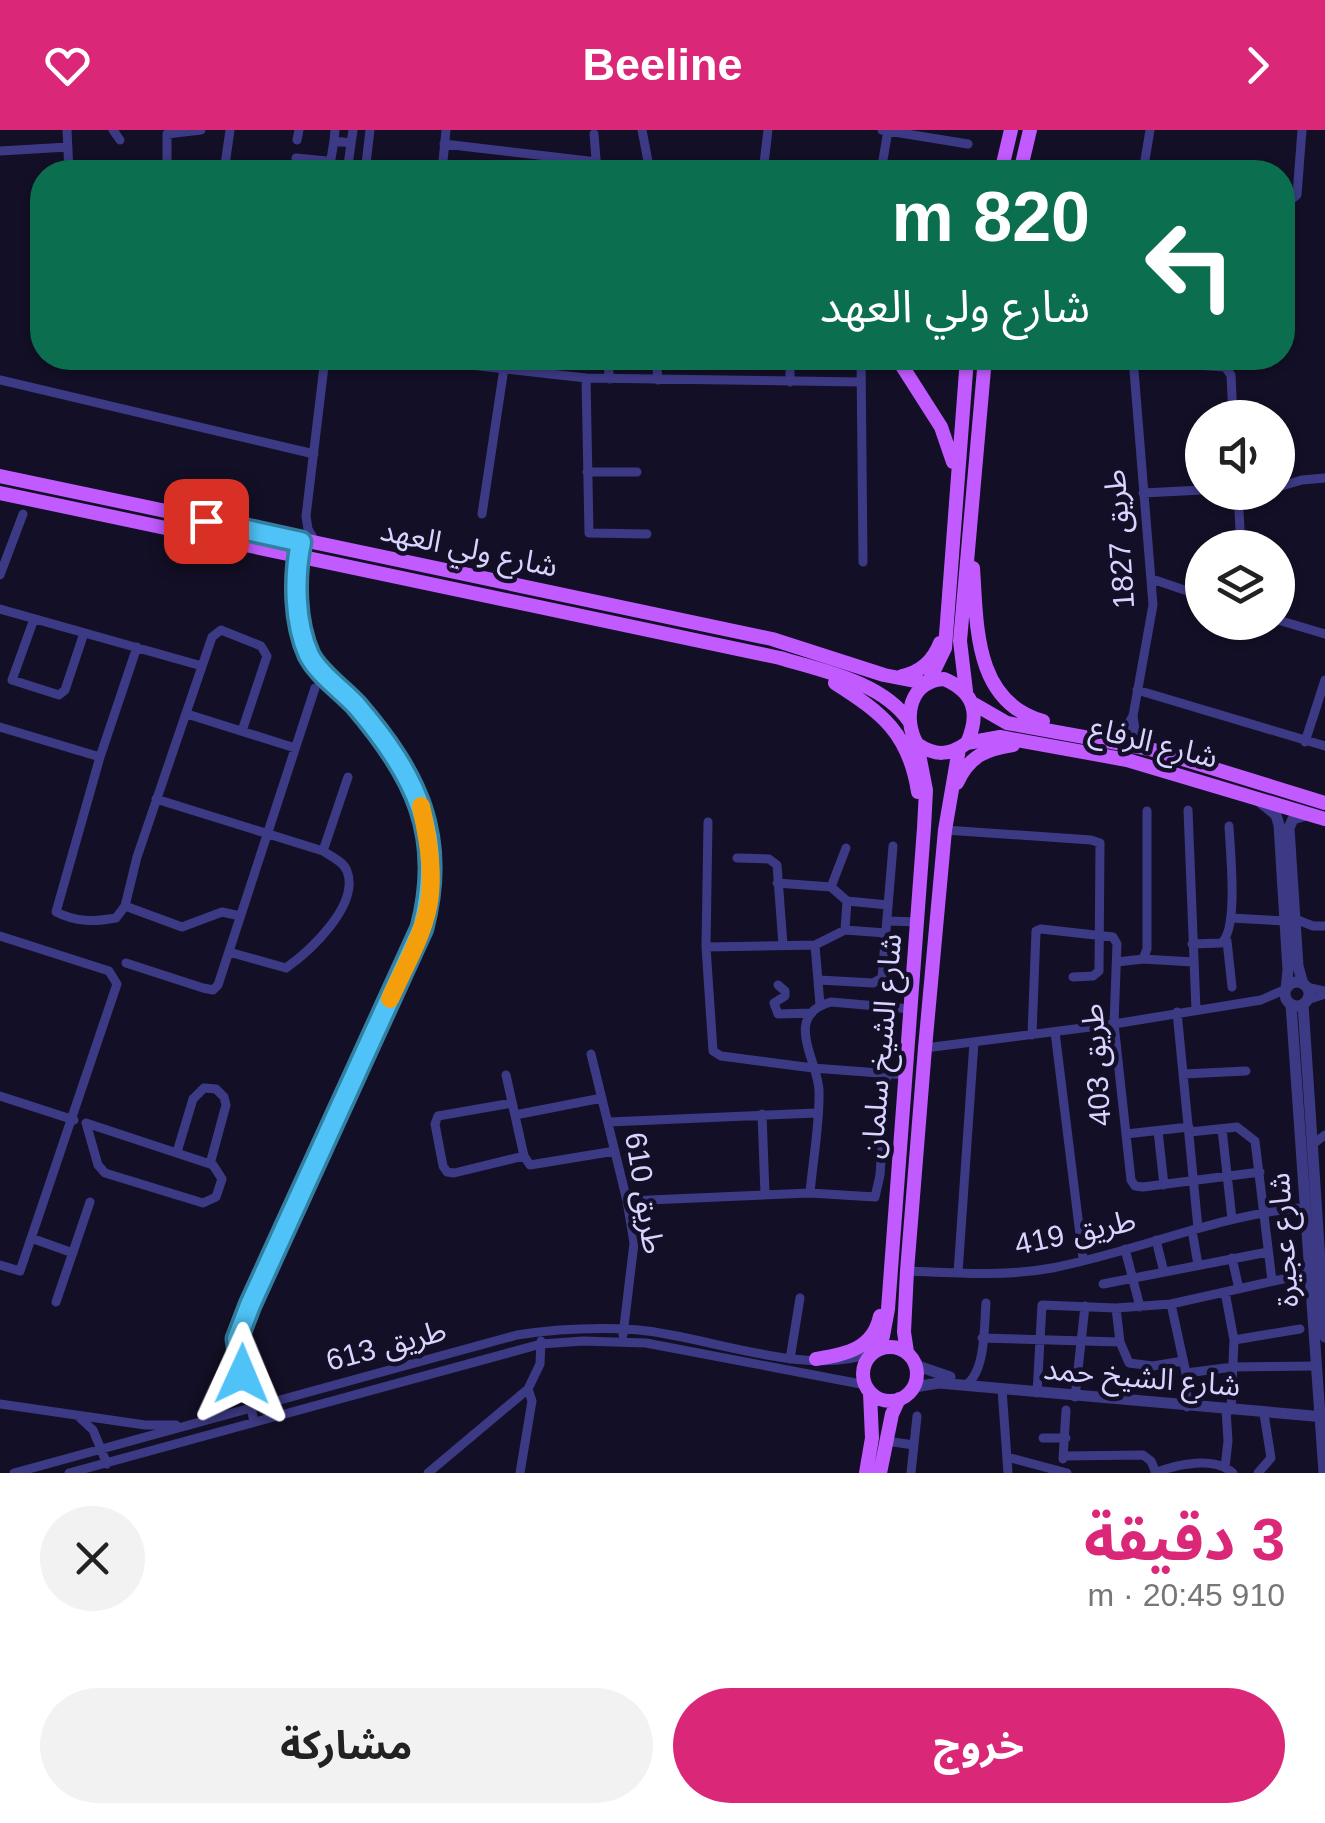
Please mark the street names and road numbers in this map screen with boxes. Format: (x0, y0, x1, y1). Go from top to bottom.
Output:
street label: طريق 1827 (1098, 468, 1142, 610)
street label: شارع ولي العهد (376, 513, 561, 590)
street label: شارع الرفاع (1085, 710, 1221, 780)
street label: شارع الشيخ سلمان (855, 932, 913, 1160)
street label: طريق 403 (1075, 1002, 1119, 1127)
street label: طريق 610 (617, 1130, 671, 1257)
street label: شارع عجيرة (1262, 1171, 1310, 1309)
street label: طريق 419 (1011, 1203, 1139, 1263)
street label: طريق 613 (322, 1313, 450, 1379)
street label: شارع الشيخ حمد (1042, 1352, 1242, 1408)

